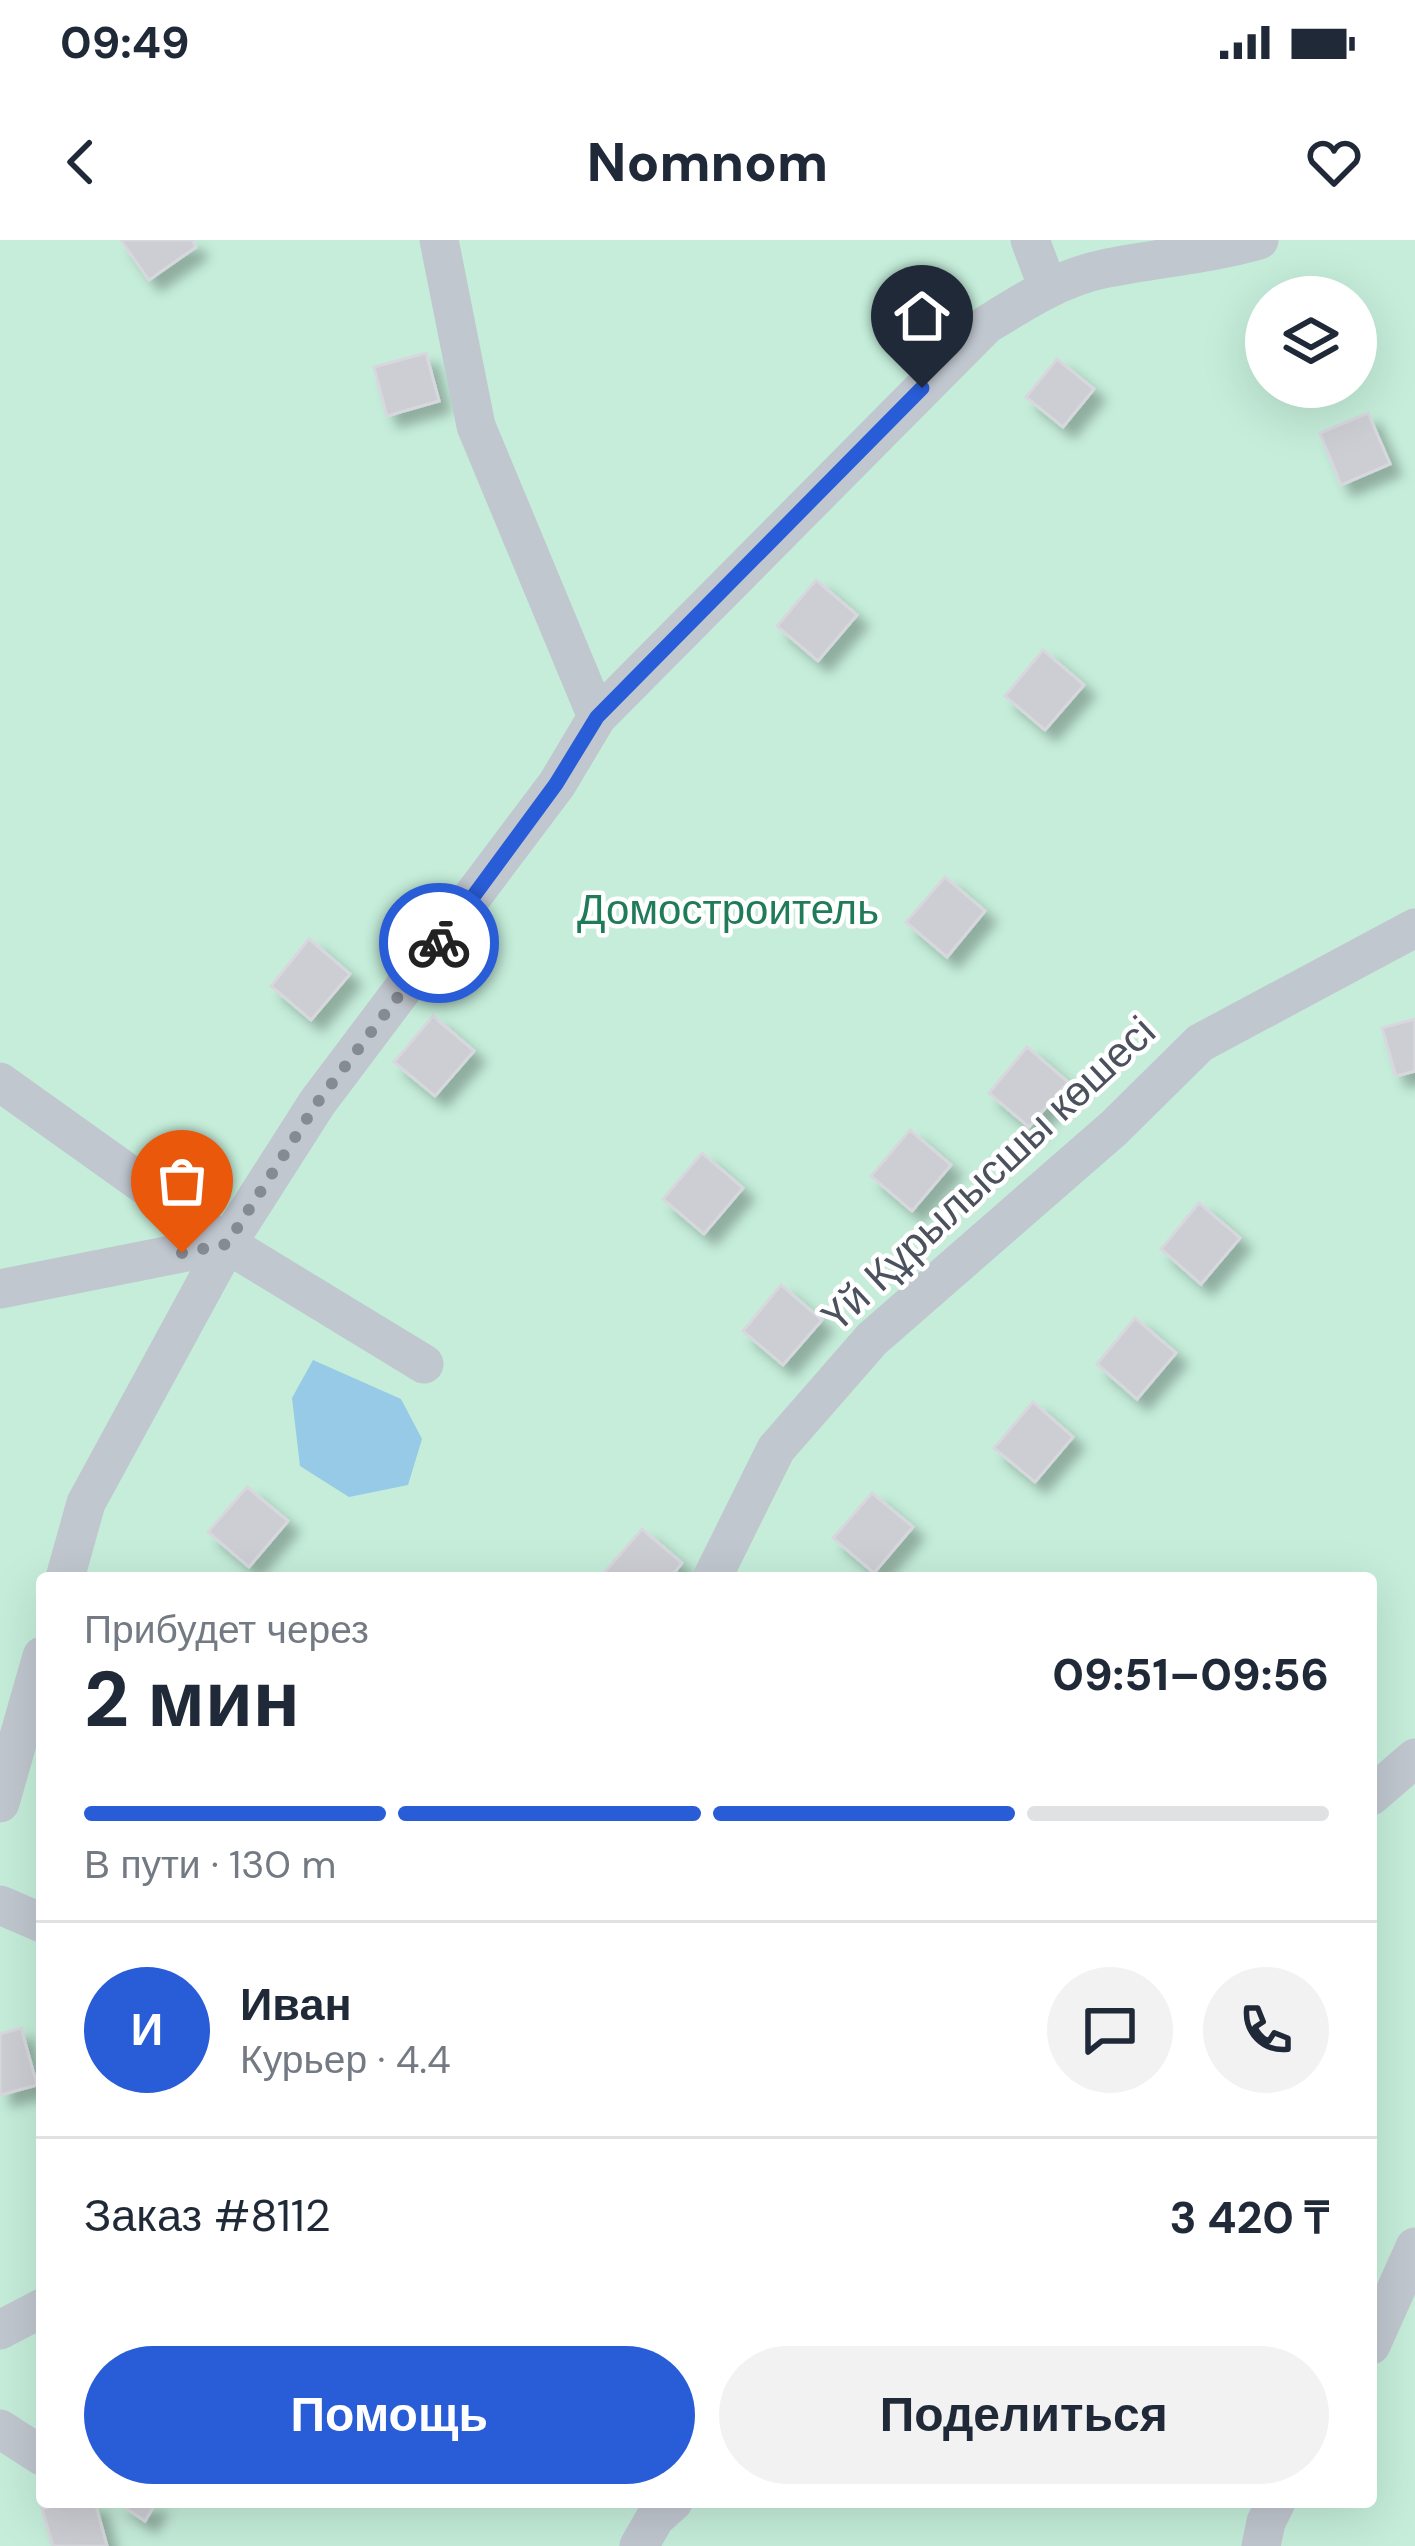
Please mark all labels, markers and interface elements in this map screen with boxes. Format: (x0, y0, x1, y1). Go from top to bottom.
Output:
text: 09:49 (60, 13, 190, 72)
text: Nomnom (587, 127, 828, 198)
icon: back (48, 129, 114, 195)
icon: heart (1301, 129, 1367, 195)
pin (871, 265, 973, 388)
map controls (1245, 276, 1377, 408)
button: layers (1245, 276, 1377, 408)
icon: home (889, 283, 955, 349)
park label: Домостроитель (577, 882, 879, 937)
courier (379, 883, 499, 1003)
icon: bike (406, 910, 472, 976)
street label: Үй Құрылысшы көшесі (810, 1004, 1167, 1342)
pin (131, 1130, 233, 1253)
icon: bag (149, 1148, 215, 1214)
text: Прибудет через (84, 1604, 369, 1655)
text: 09:51–09:56 (1052, 1645, 1329, 1704)
text: 2 мин (84, 1649, 300, 1750)
text: В пути · 130 m (84, 1839, 336, 1890)
button: chat (1047, 1967, 1173, 2093)
button: phone (1203, 1967, 1329, 2093)
text: Иван (240, 1975, 352, 2034)
text: И (131, 2000, 163, 2059)
text: Курьер · 4.4 (240, 2034, 451, 2085)
text: Заказ #8112 (84, 2186, 331, 2245)
text: 3 420 ₸ (1169, 2188, 1329, 2247)
button: Помощь (84, 2346, 695, 2484)
button: Поделиться (719, 2346, 1329, 2484)

